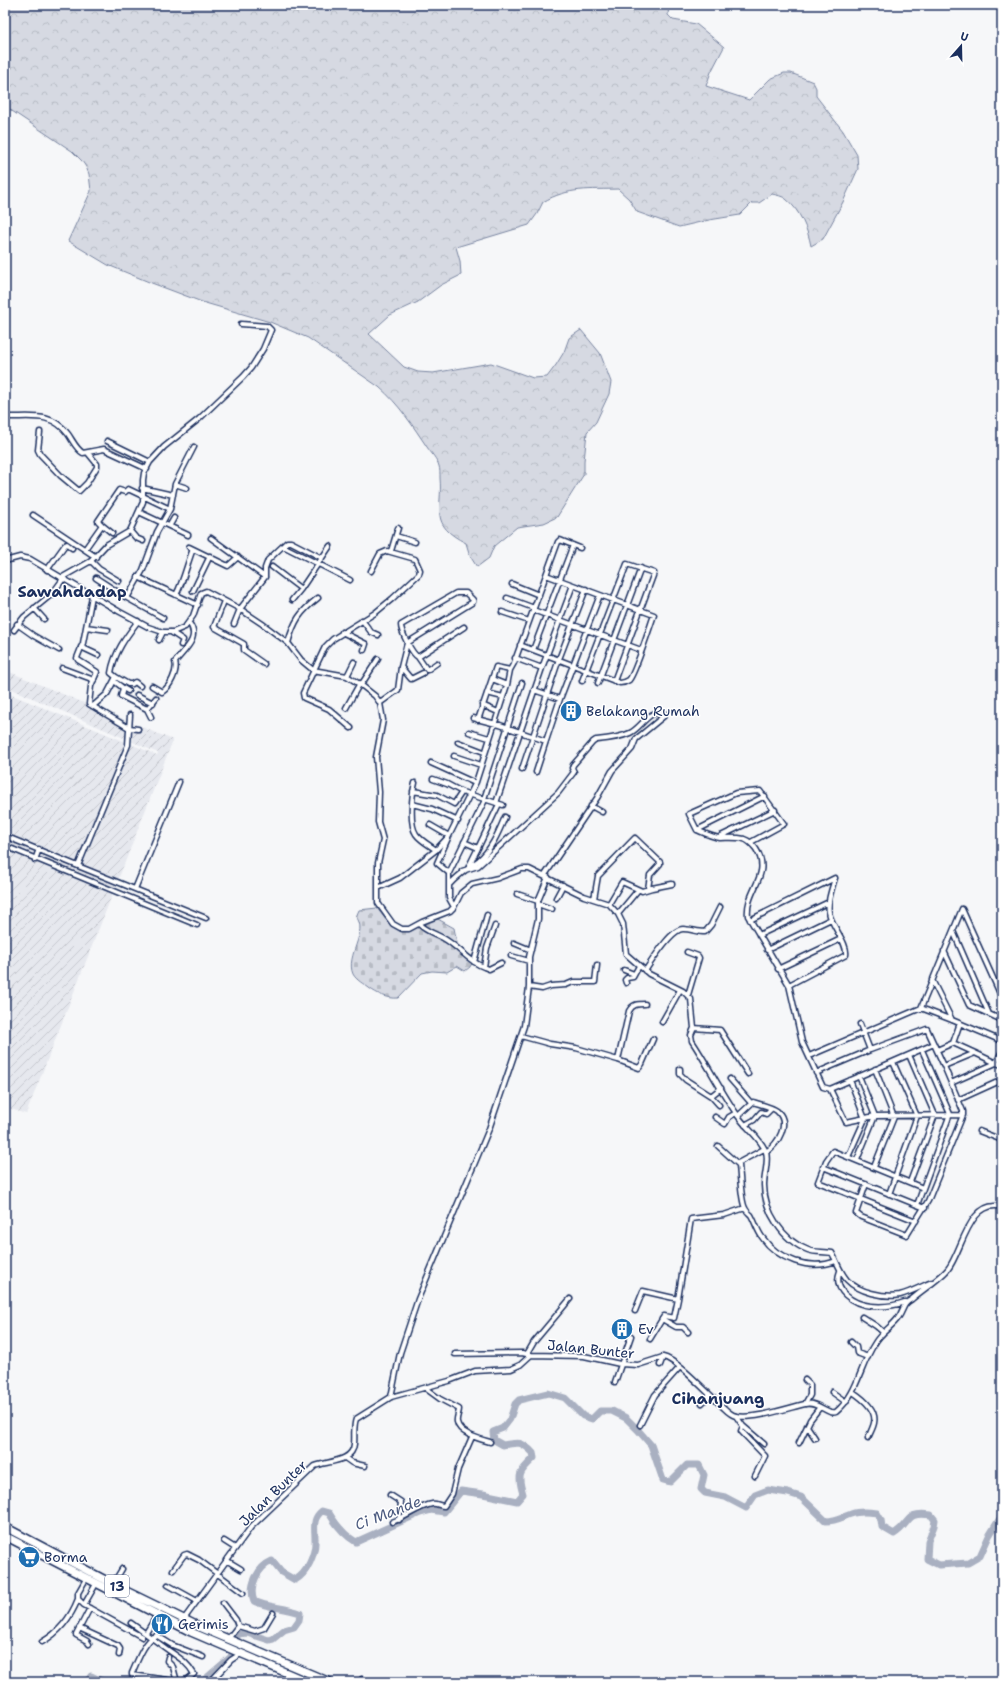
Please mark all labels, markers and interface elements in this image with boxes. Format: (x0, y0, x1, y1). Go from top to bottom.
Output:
north arrow (941, 26, 981, 66)
text: U (958, 29, 970, 45)
district label: Sawahdadap (18, 581, 127, 602)
building icon: Belakang Rumah (558, 698, 584, 724)
place label: Belakang Rumah (586, 702, 700, 720)
building icon: Ev (609, 1316, 635, 1342)
place label: Ev (638, 1320, 654, 1338)
street label: Jalan Bunter (546, 1335, 636, 1363)
district label: Cihanjuang (671, 1388, 765, 1409)
street label: Jalan Bunter (235, 1456, 311, 1530)
water label: Ci Mande (352, 1491, 424, 1535)
supermarket icon: Borma (16, 1544, 42, 1570)
place label: Borma (44, 1548, 88, 1566)
road number: 13 (105, 1575, 129, 1597)
restaurant icon: Gerimis (149, 1611, 175, 1637)
place label: Gerimis (178, 1615, 229, 1633)

